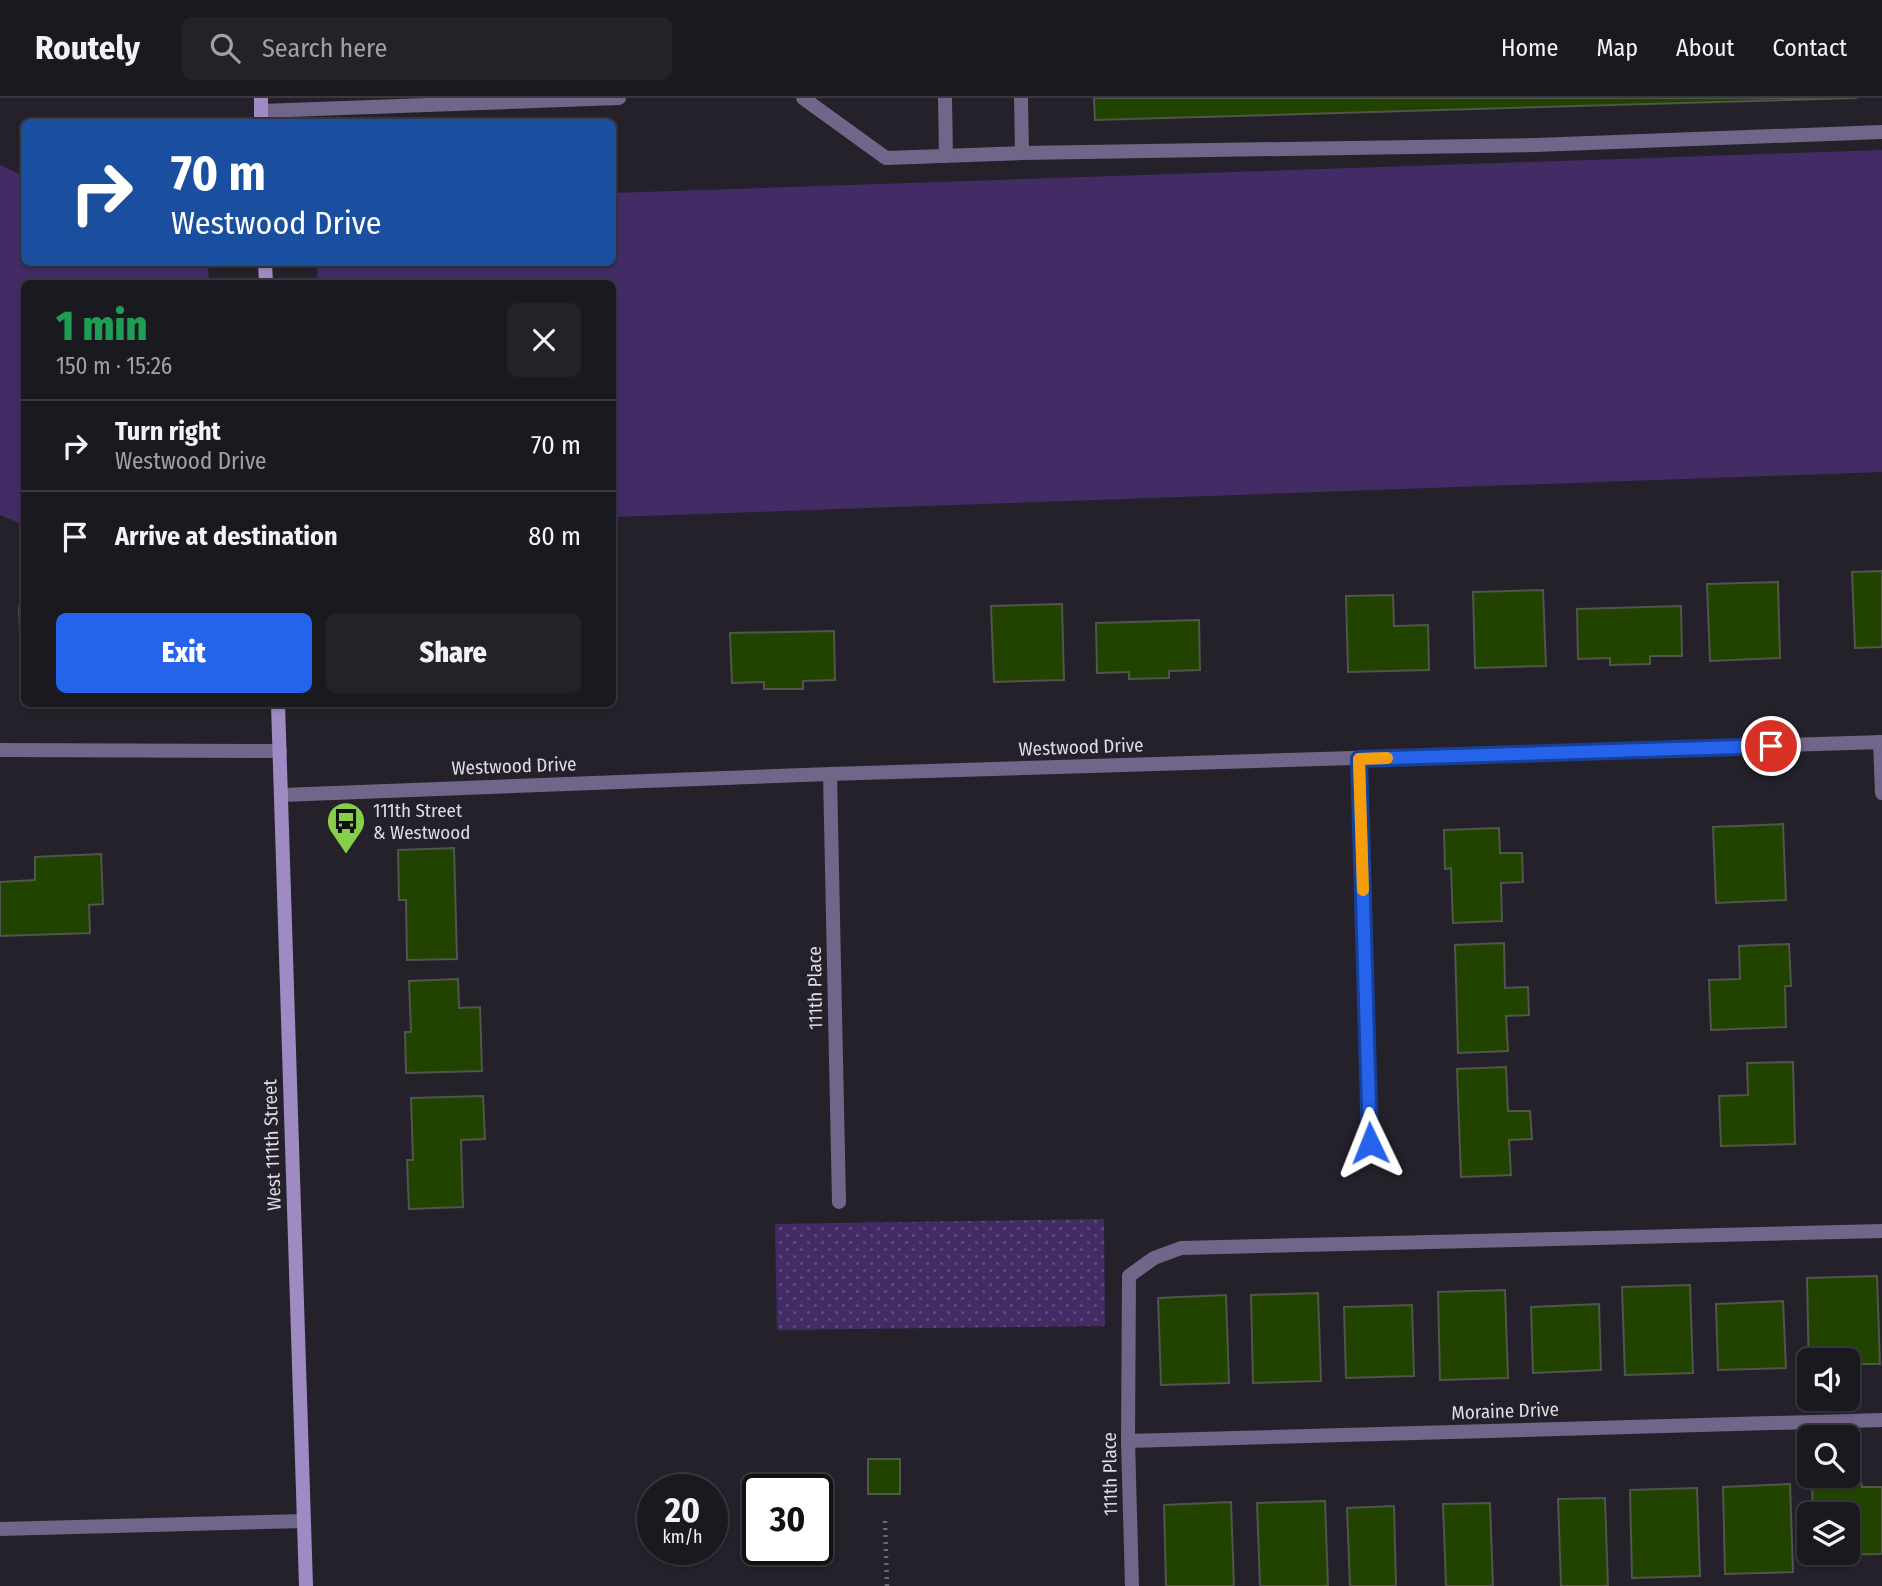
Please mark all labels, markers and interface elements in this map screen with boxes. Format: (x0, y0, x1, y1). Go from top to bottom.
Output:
search box (182, 17, 672, 80)
text: Routely (35, 28, 140, 68)
icon: search (206, 29, 244, 67)
text: Search here (262, 33, 387, 64)
text: Home (1501, 34, 1558, 62)
text: Map (1596, 34, 1638, 62)
text: About (1676, 34, 1734, 62)
text: Contact (1772, 34, 1847, 62)
text: 70 m (171, 144, 266, 203)
icon: right (56, 147, 147, 238)
text: Westwood Drive (171, 204, 382, 242)
text: 1 min (56, 301, 147, 351)
button: close (507, 303, 581, 377)
text: 150 m · 15:26 (56, 352, 172, 380)
text: Turn right (115, 416, 221, 447)
icon: right (56, 427, 94, 465)
text: 70 m (531, 430, 581, 461)
text: Westwood Drive (115, 447, 266, 475)
icon: arrive (56, 518, 94, 556)
text: Arrive at destination (115, 521, 338, 552)
text: 80 m (528, 521, 581, 552)
button: Exit (56, 613, 312, 693)
button: Share (326, 613, 581, 693)
pin (1741, 716, 1801, 776)
icon: arrive (1752, 727, 1790, 765)
street label: Westwood Drive (1018, 733, 1144, 761)
street label: Westwood Drive (451, 752, 577, 780)
place label: 111th Street & Westwood (373, 799, 470, 844)
bus stop icon: 111th Street & Westwood (325, 800, 367, 855)
street label: 111th Place (803, 946, 827, 1030)
street label: West 111th Street (258, 1078, 286, 1211)
position arrow (1333, 1106, 1407, 1180)
map controls (1797, 1348, 1860, 1565)
button: sound (1797, 1348, 1860, 1411)
street label: Moraine Drive (1451, 1398, 1559, 1424)
button: search (1797, 1425, 1860, 1488)
street label: 111th Place (1098, 1432, 1122, 1516)
speed limit sign: 30 (742, 1474, 833, 1565)
text: 20 (665, 1489, 700, 1531)
button: layers (1797, 1502, 1860, 1565)
text: km/h (662, 1526, 703, 1548)

